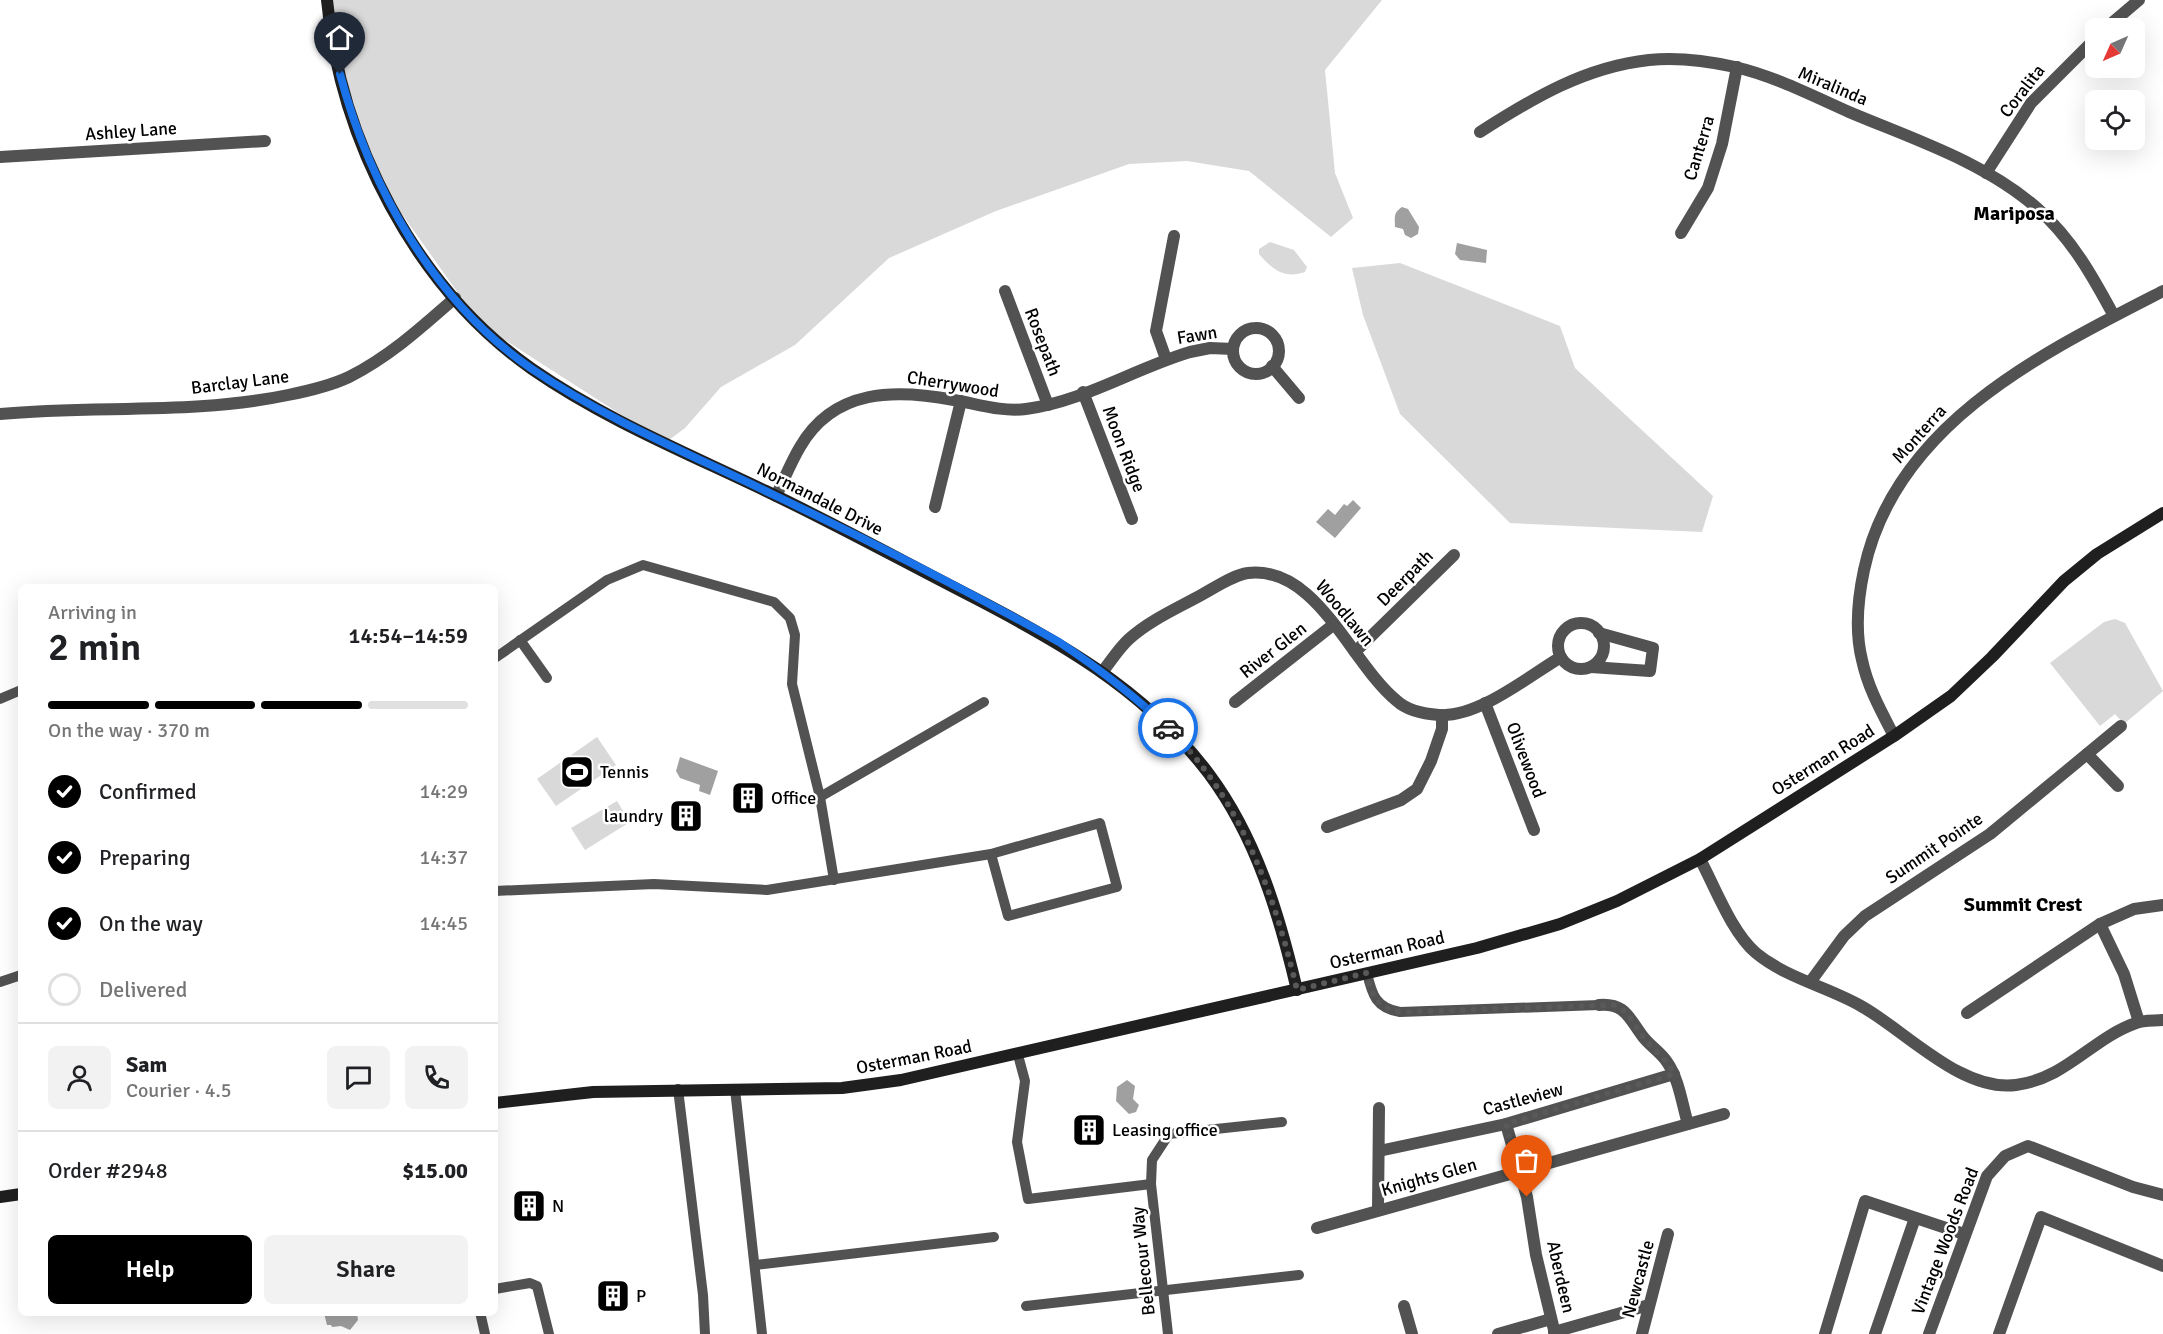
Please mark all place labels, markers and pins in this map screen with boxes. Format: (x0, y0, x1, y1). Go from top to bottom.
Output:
pin (314, 12, 365, 74)
sports icon: Tennis (559, 754, 595, 790)
place label: Tennis (600, 761, 649, 783)
building icon: Office (730, 780, 766, 816)
place label: Office (771, 787, 816, 809)
building icon: laundry (668, 798, 704, 834)
place label: laundry (604, 805, 664, 827)
building icon: Leasing office (1071, 1112, 1107, 1148)
place label: Leasing office (1112, 1119, 1218, 1141)
pin (1501, 1135, 1552, 1197)
building icon: N (511, 1188, 547, 1224)
place label: N (552, 1195, 564, 1217)
building icon: P (595, 1278, 631, 1314)
place label: P (636, 1285, 646, 1307)

